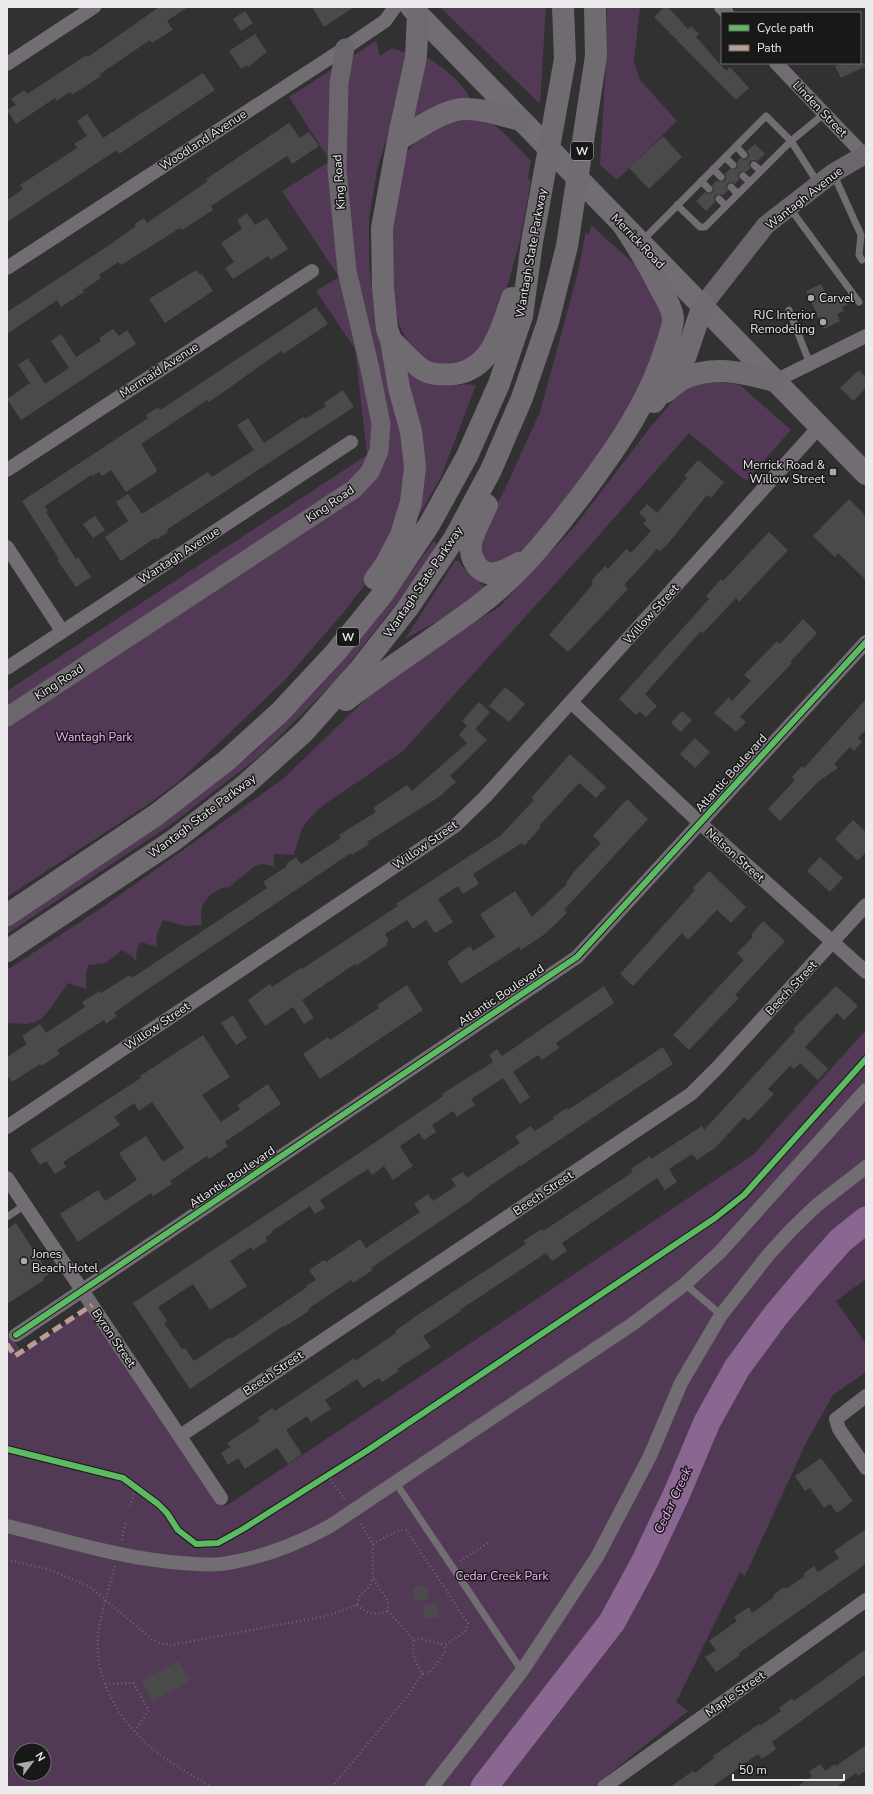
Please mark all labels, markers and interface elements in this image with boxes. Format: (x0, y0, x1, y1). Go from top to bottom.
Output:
legend (721, 12, 861, 64)
text: Cycle path (757, 20, 814, 36)
text: Path (757, 40, 782, 56)
street label: Linden Street (789, 77, 851, 141)
street label: Woodland Avenue (156, 106, 250, 174)
road number: W (571, 142, 593, 160)
street label: King Road (329, 154, 349, 210)
street label: Wantagh Avenue (762, 163, 846, 233)
street label: Wantagh State Parkway (512, 186, 550, 319)
street label: Merrick Road (608, 210, 668, 272)
place label: Carvel (819, 290, 854, 306)
marker: Carvel (806, 293, 816, 303)
place label: RJC Interior Remodeling (750, 307, 816, 337)
marker: RJC Interior Remodeling (818, 317, 828, 327)
street label: Mermaid Avenue (116, 338, 202, 402)
place label: Merrick Road & Willow Street (743, 457, 826, 487)
marker: Merrick Road & Willow Street (828, 467, 838, 477)
street label: King Road (303, 482, 357, 526)
street label: Wantagh Avenue (135, 523, 223, 587)
street label: Wantagh State Parkway (380, 523, 467, 641)
street label: Willow Street (620, 580, 683, 647)
road number: W (337, 628, 359, 646)
street label: King Road (32, 660, 86, 704)
park label: Wantagh Park (55, 729, 134, 745)
street label: Atlantic Boulevard (692, 730, 770, 816)
street label: Wantagh State Parkway (145, 770, 260, 862)
street label: Willow Street (389, 816, 461, 873)
street label: Nelson Street (702, 824, 768, 886)
street label: Beech Street (762, 957, 821, 1019)
street label: Atlantic Boulevard (455, 960, 547, 1030)
street label: Willow Street (121, 998, 193, 1054)
street label: Atlantic Boulevard (186, 1142, 278, 1212)
street label: Beech Street (510, 1167, 577, 1219)
place label: Jones Beach Hotel (31, 1246, 99, 1276)
marker: Jones Beach Hotel (19, 1256, 29, 1266)
street label: Byron Street (88, 1305, 140, 1371)
street label: Beech Street (240, 1347, 307, 1399)
water label: Cedar Creek (650, 1464, 696, 1537)
park label: Cedar Creek Park (456, 1568, 549, 1584)
street label: Maple Street (702, 1667, 769, 1720)
north arrow (12, 1742, 52, 1782)
text: N (32, 1749, 49, 1764)
scale bar (733, 1756, 844, 1782)
text: 50 m (739, 1762, 767, 1778)

